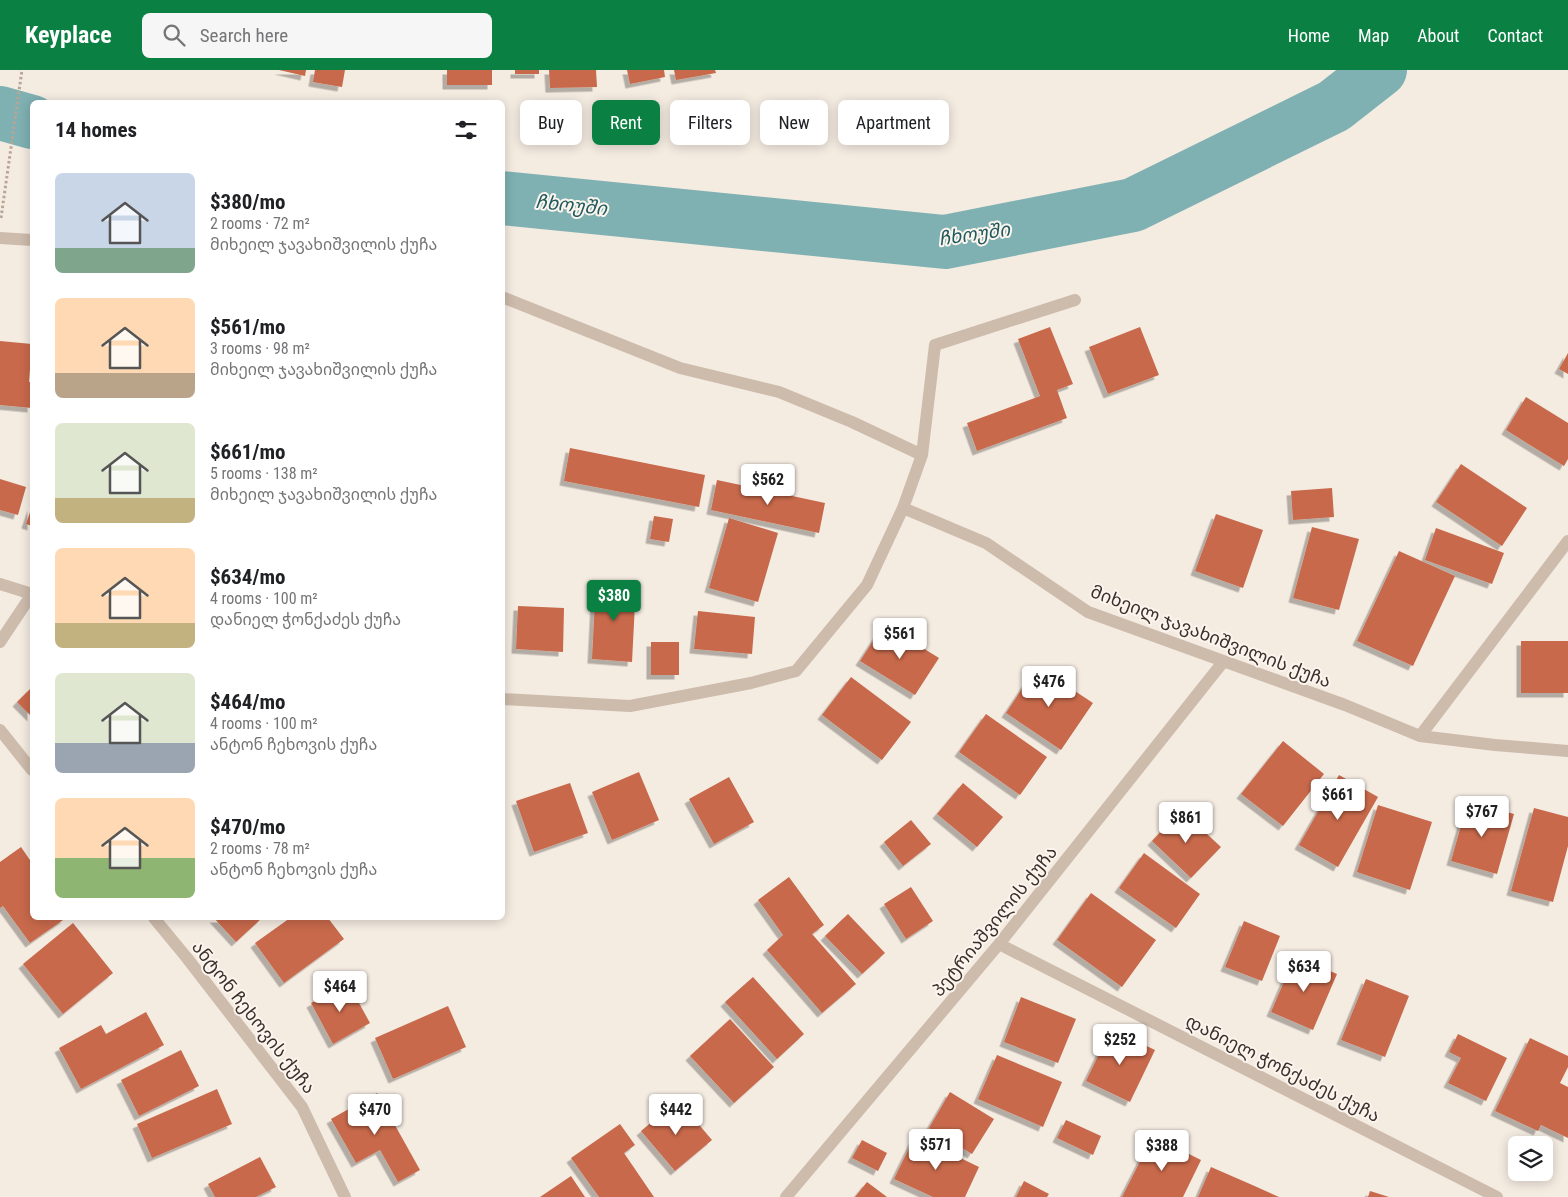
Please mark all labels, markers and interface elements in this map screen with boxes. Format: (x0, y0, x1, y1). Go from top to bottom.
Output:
search box (142, 13, 492, 58)
text: Keyplace (25, 21, 112, 49)
icon: search (160, 21, 188, 49)
text: Search here (200, 24, 288, 47)
text: Home (1288, 25, 1330, 46)
text: Map (1358, 25, 1389, 46)
text: About (1417, 25, 1459, 46)
text: Contact (1487, 25, 1543, 46)
chip: Buy (520, 100, 582, 145)
chip: Rent (592, 100, 660, 145)
chip: Filters (670, 100, 750, 145)
chip: New (760, 100, 828, 145)
chip: Apartment (838, 100, 949, 145)
icon: filters (452, 116, 480, 144)
text: 14 homes (55, 118, 137, 142)
text: $380/mo (210, 190, 285, 214)
water label: ჩხოუში (534, 190, 609, 220)
icon: home (95, 193, 155, 253)
text: 2 rooms · 72 m² (210, 214, 310, 233)
water label: ჩხოუში (937, 217, 1012, 250)
text: მიხეილ ჯავახიშვილის ქუჩა (210, 235, 437, 254)
text: $561/mo (210, 315, 285, 339)
icon: home (95, 318, 155, 378)
text: 3 rooms · 98 m² (210, 339, 310, 358)
text: მიხეილ ჯავახიშვილის ქუჩა (210, 360, 437, 379)
text: $661/mo (210, 440, 285, 464)
icon: home (95, 443, 155, 503)
text: 5 rooms · 138 m² (210, 464, 318, 483)
pin: $562 (738, 464, 798, 506)
text: $562 (752, 470, 784, 489)
text: მიხეილ ჯავახიშვილის ქუჩა (210, 485, 437, 504)
text: $634/mo (210, 565, 285, 589)
icon: home (95, 568, 155, 628)
pin: $380 (584, 580, 644, 622)
street label: მიხეილ ჯავახიშვილის ქუჩა (1088, 580, 1334, 693)
text: $380 (598, 586, 630, 605)
text: 4 rooms · 100 m² (210, 589, 318, 608)
text: დანიელ ჭონქაძეს ქუჩა (210, 610, 401, 629)
pin: $561 (870, 618, 930, 660)
text: $561 (884, 624, 916, 643)
pin: $476 (1019, 666, 1079, 708)
text: $476 (1033, 672, 1065, 691)
text: $464/mo (210, 690, 285, 714)
icon: home (95, 693, 155, 753)
text: 4 rooms · 100 m² (210, 714, 318, 733)
text: ანტონ ჩეხოვის ქუჩა (210, 735, 377, 754)
pin: $661 (1308, 778, 1368, 821)
text: $661 (1322, 785, 1354, 804)
pin: $767 (1452, 796, 1512, 838)
pin: $861 (1156, 802, 1216, 844)
text: $767 (1466, 802, 1498, 821)
text: $861 (1170, 808, 1202, 827)
text: $470/mo (210, 815, 285, 839)
icon: home (95, 818, 155, 878)
text: 2 rooms · 78 m² (210, 839, 310, 858)
street label: პეტრიაშვილის ქუჩა (927, 842, 1062, 1001)
text: ანტონ ჩეხოვის ქუჩა (210, 860, 377, 879)
street label: ანტონ ჩეხოვის ქუჩა (187, 936, 320, 1098)
pin: $634 (1274, 950, 1334, 993)
text: $634 (1288, 957, 1320, 976)
pin: $464 (310, 970, 370, 1013)
text: $464 (324, 977, 356, 996)
street label: დანიელ ჭონქაძეს ქუჩა (1182, 1010, 1384, 1127)
pin: $252 (1090, 1024, 1150, 1066)
text: $252 (1104, 1030, 1136, 1049)
pin: $470 (345, 1094, 405, 1136)
pin: $442 (646, 1094, 706, 1136)
text: $470 (359, 1100, 391, 1119)
text: $442 (660, 1100, 692, 1119)
pin: $571 (906, 1128, 966, 1171)
pin: $388 (1132, 1130, 1192, 1172)
text: $571 (920, 1135, 952, 1154)
text: $388 (1146, 1136, 1178, 1155)
map controls (1508, 1136, 1553, 1181)
button: layers (1508, 1136, 1553, 1181)

